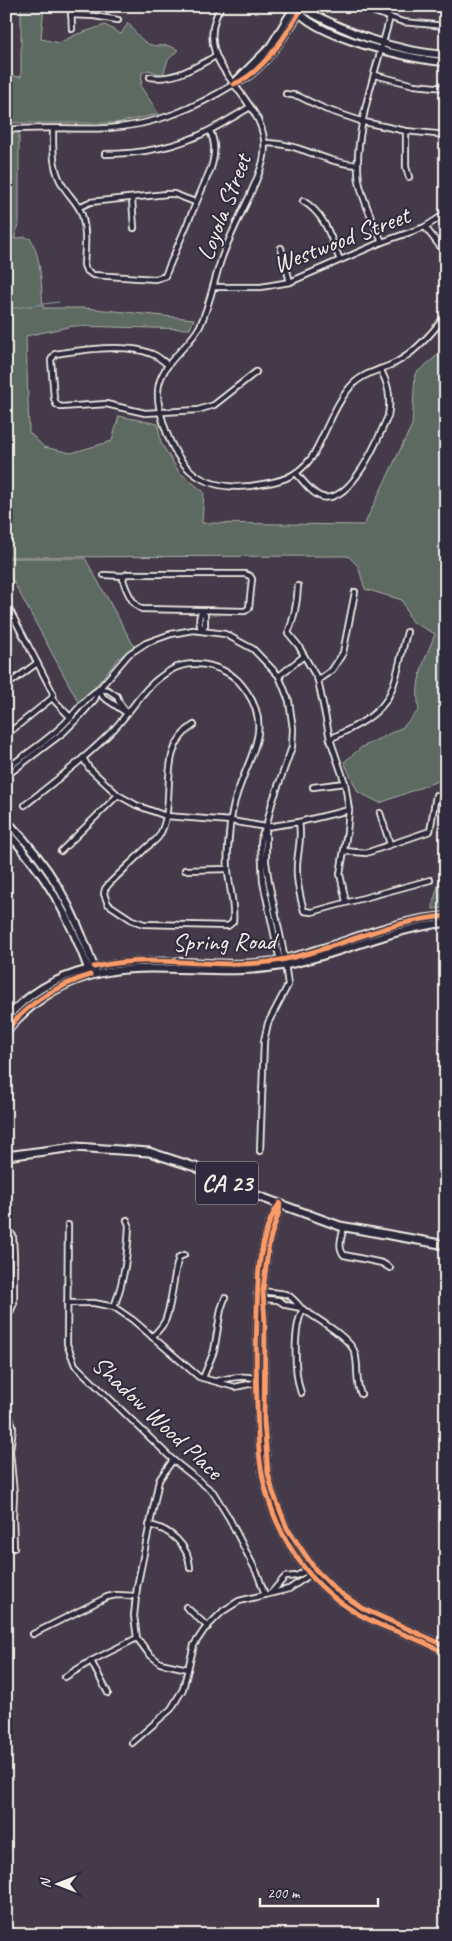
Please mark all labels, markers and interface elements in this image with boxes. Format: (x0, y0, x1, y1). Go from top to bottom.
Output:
street label: Loyola Street (189, 147, 260, 265)
street label: Westwood Street (269, 198, 417, 281)
street label: Spring Road (172, 925, 280, 959)
road number: CA 23 (196, 1162, 258, 1204)
street label: Shadow Wood Place (85, 1349, 231, 1488)
north arrow (32, 1858, 82, 1908)
scale bar (260, 1876, 377, 1908)
text: N (37, 1877, 54, 1888)
text: 200 m (267, 1884, 301, 1903)

